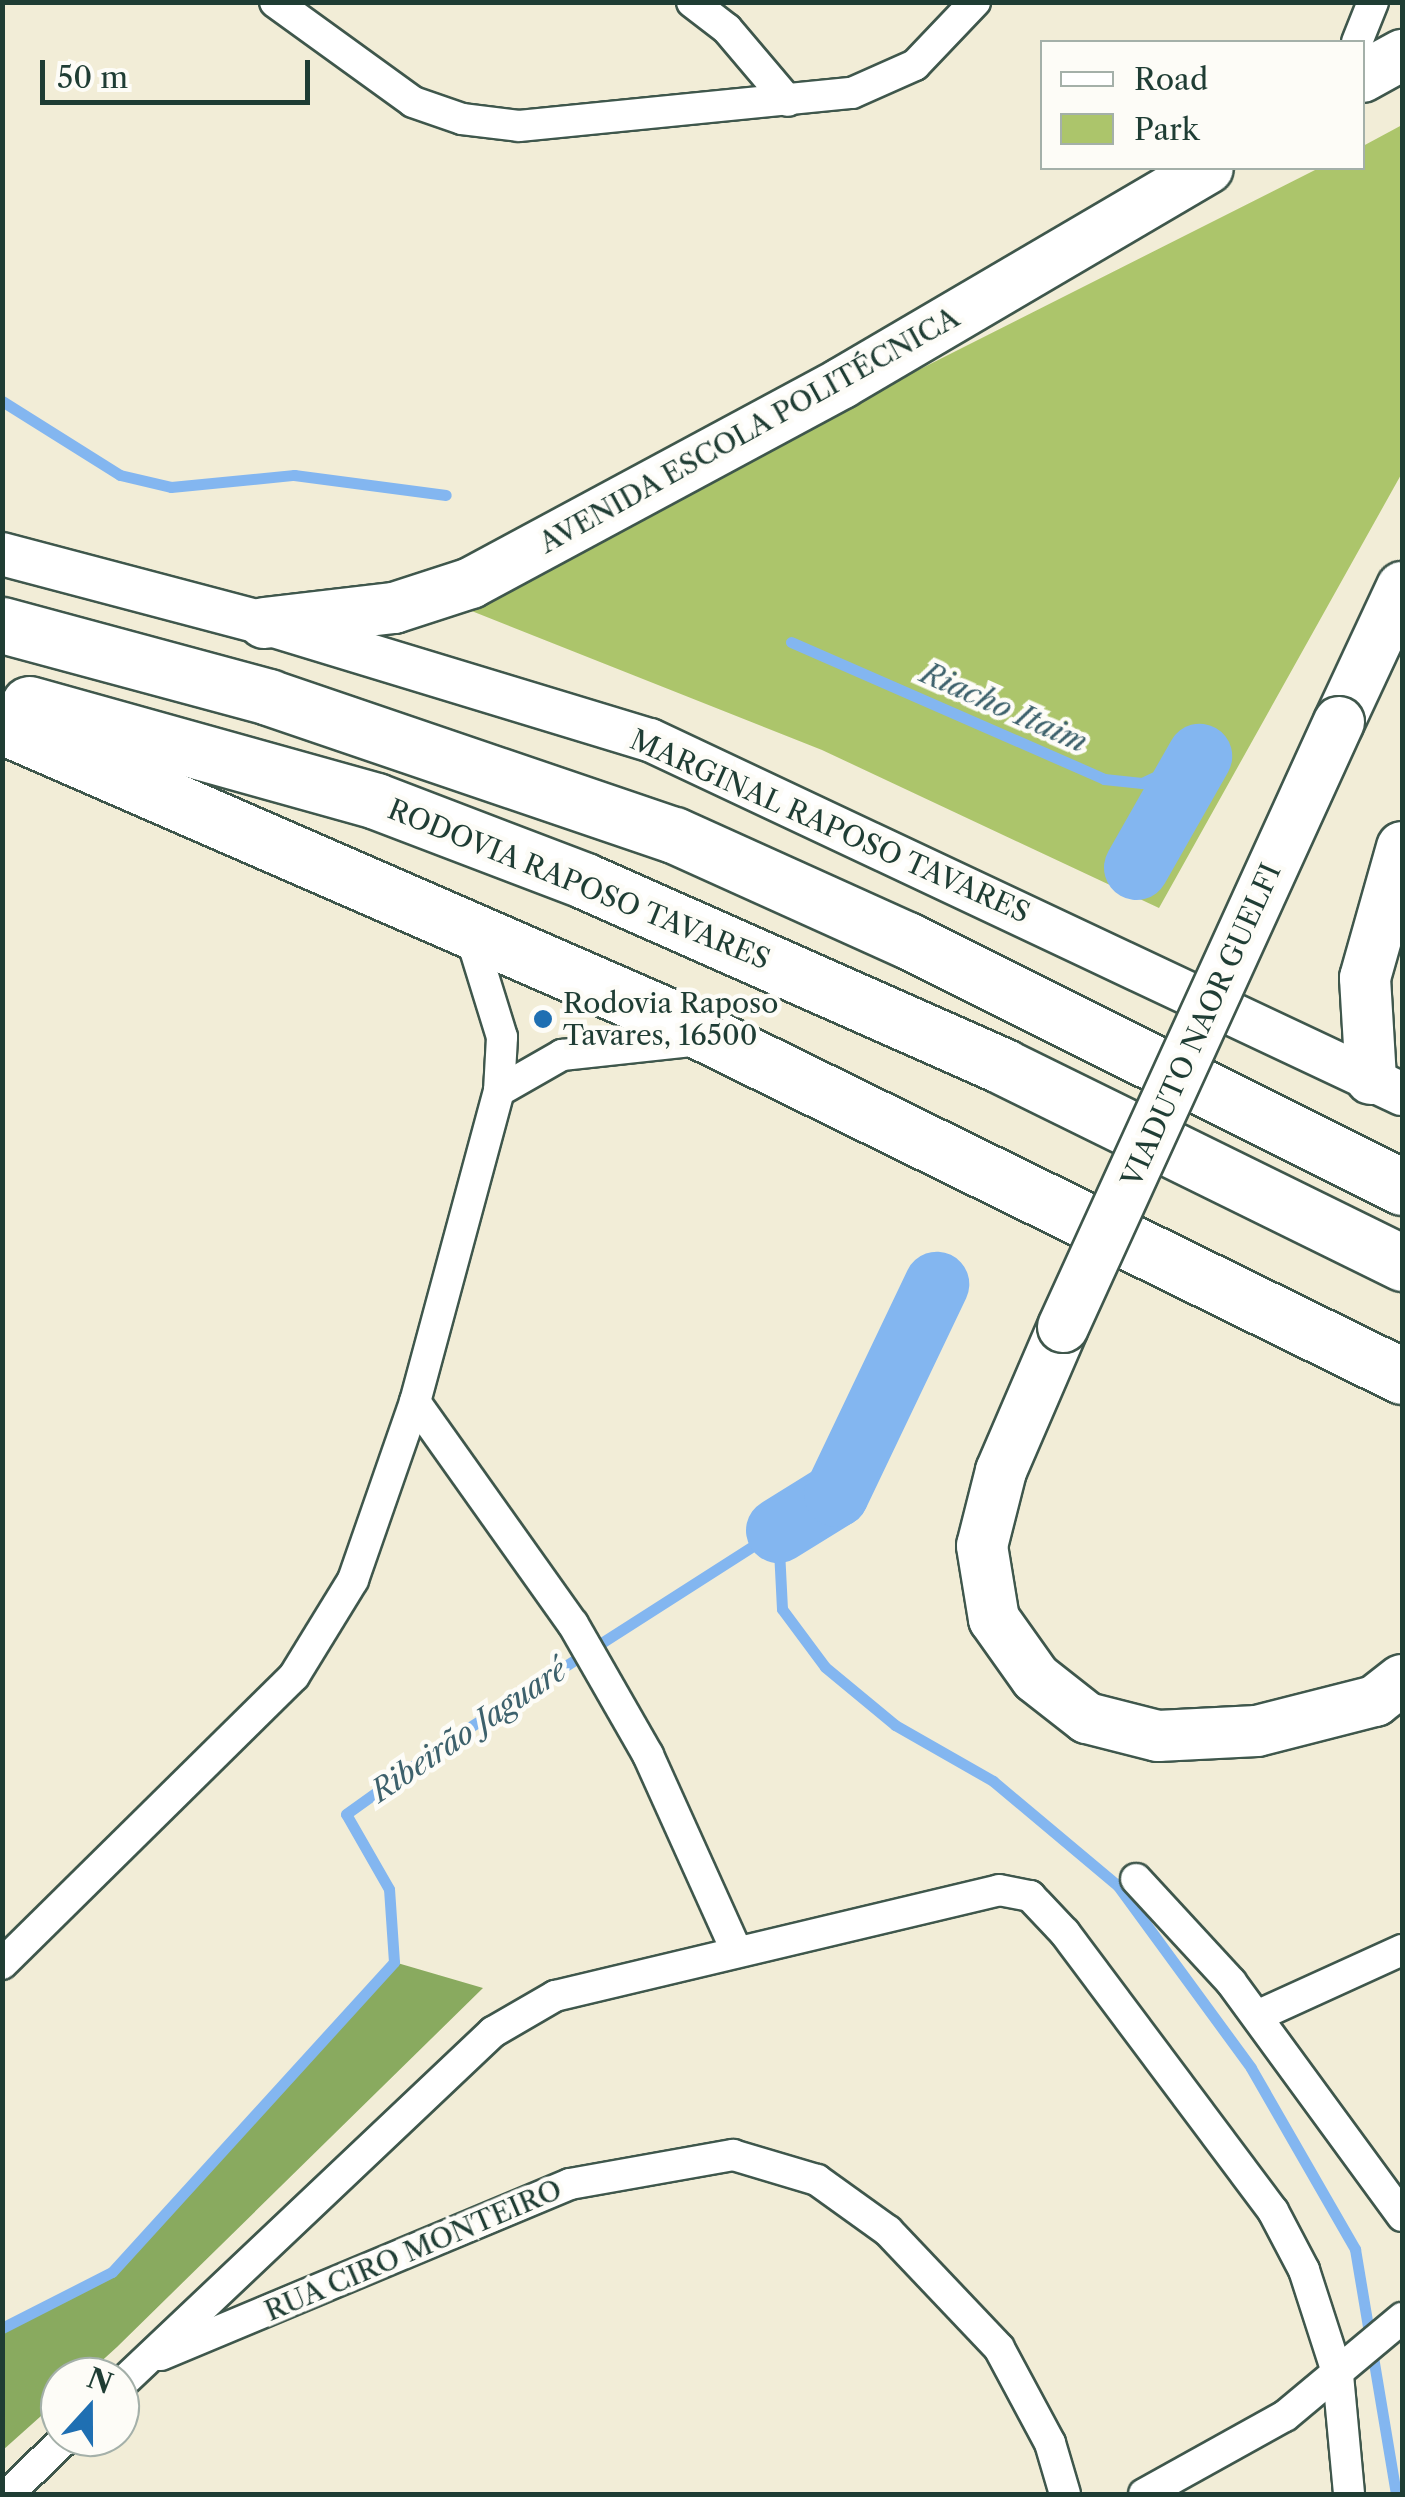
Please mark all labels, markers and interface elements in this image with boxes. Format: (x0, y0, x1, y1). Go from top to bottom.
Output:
scale bar (45, 40, 315, 102)
legend (1040, 40, 1365, 170)
text: 50 m (57, 59, 128, 96)
text: Road (1134, 61, 1208, 98)
text: Park (1134, 111, 1199, 148)
street label: AVENIDA ESCOLA POLITÉCNICA (532, 300, 966, 560)
water label: Riacho Itaim (915, 655, 1093, 761)
street label: MARGINAL RAPOSO TAVARES (624, 722, 1036, 930)
street label: RODOVIA RAPOSO TAVARES (382, 792, 776, 976)
street label: VIADUTO NAOR GUELFI (1114, 858, 1288, 1192)
place label: Rodovia Raposo Tavares, 16500 (563, 986, 779, 1052)
marker: Rodovia Raposo Tavares, 16500 (532, 1008, 554, 1030)
water label: Ribeirão Jaguaré (364, 1652, 574, 1810)
street label: RUA CIRO MONTEIRO (259, 2172, 567, 2328)
north arrow (40, 2357, 140, 2457)
text: N (83, 2361, 117, 2401)

